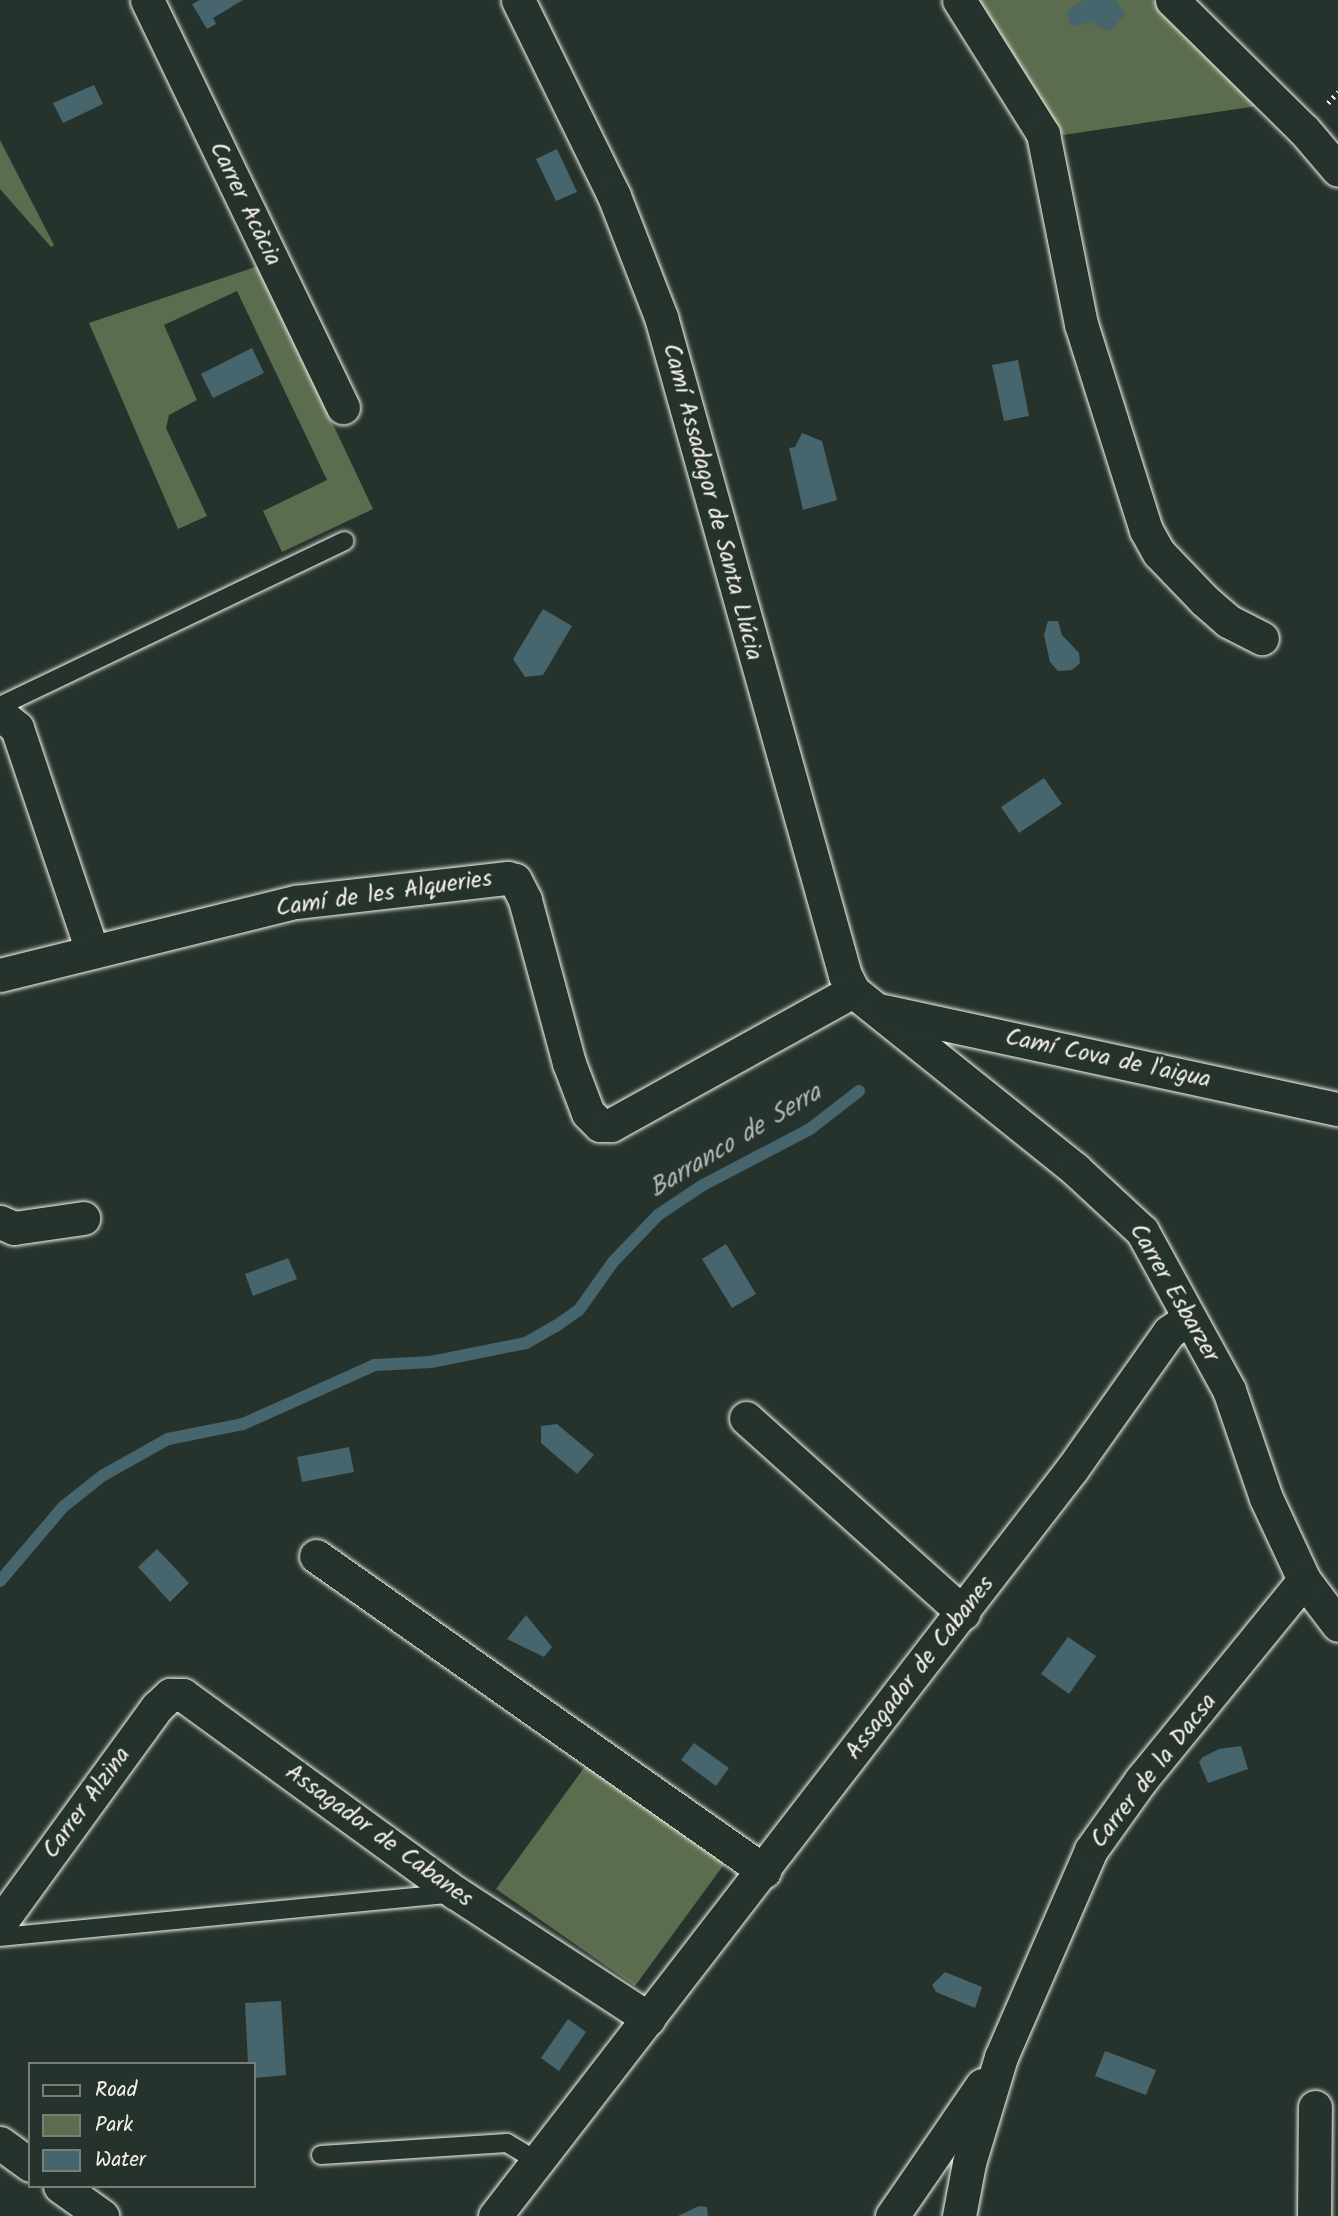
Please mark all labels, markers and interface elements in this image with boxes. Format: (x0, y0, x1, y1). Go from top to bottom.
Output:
street label: Carrer Acàcia (203, 137, 287, 271)
street label: Camí Assadagor de Santa Llúcia (656, 340, 768, 664)
street label: Camí de les Alqueries (274, 865, 494, 923)
street label: Camí Cova de l'aigua (1003, 1023, 1213, 1095)
water label: Barranco de Serra (644, 1078, 828, 1206)
street label: Carrer Esbarzer (1123, 1219, 1225, 1367)
street label: Assagador de Cabanes (839, 1570, 1001, 1766)
street label: Carrer de la Dacsa (1085, 1688, 1223, 1854)
street label: Carrer Alzina (37, 1742, 137, 1864)
street label: Assagador de Cabanes (279, 1758, 479, 1914)
legend (28, 2062, 256, 2188)
text: Road (95, 2074, 137, 2107)
text: Park (95, 2109, 133, 2142)
text: Water (95, 2144, 146, 2177)

